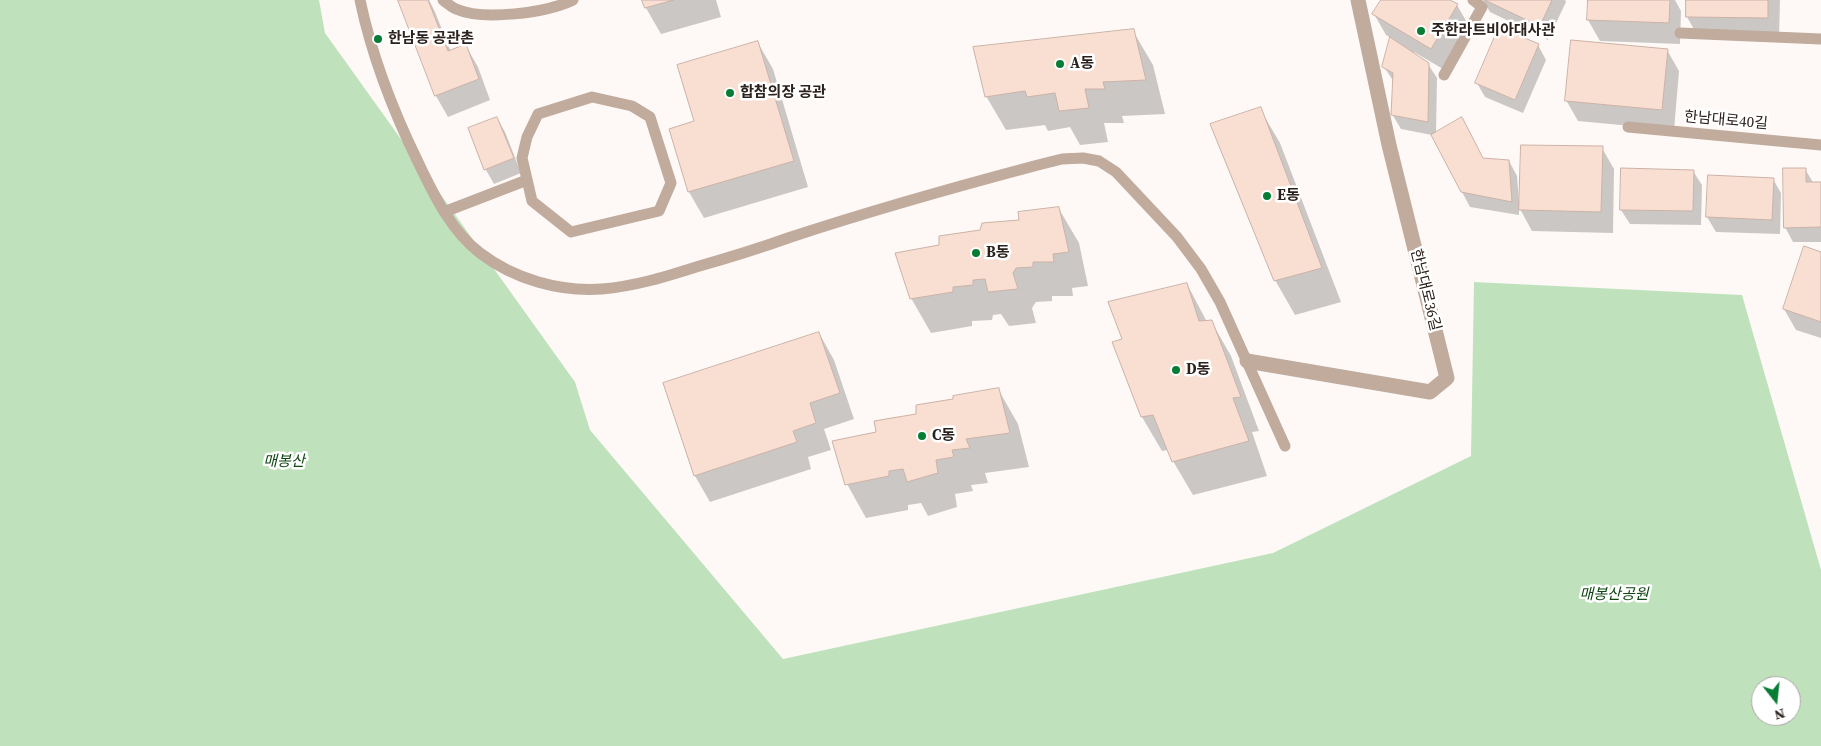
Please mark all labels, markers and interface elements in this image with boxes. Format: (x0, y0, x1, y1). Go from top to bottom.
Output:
place label: 주한라트비아대사관 (1431, 22, 1555, 40)
marker: 주한라트비아대사관 (1415, 25, 1427, 37)
place label: 한남동 공관촌 (388, 30, 474, 48)
marker: 한남동 공관촌 (372, 33, 384, 45)
place label: A동 (1070, 55, 1094, 73)
marker: A동 (1054, 58, 1066, 70)
place label: 합참의장 공관 (740, 84, 826, 102)
marker: 합참의장 공관 (724, 87, 736, 99)
street label: 한남대로40길 (1683, 108, 1769, 134)
place label: E동 (1277, 187, 1300, 205)
marker: E동 (1261, 190, 1273, 202)
place label: B동 (986, 244, 1010, 262)
marker: B동 (970, 247, 982, 259)
street label: 한남대로36길 (1406, 247, 1444, 333)
place label: D동 (1186, 361, 1210, 379)
marker: D동 (1170, 364, 1182, 376)
place label: C동 (932, 427, 955, 445)
marker: C동 (916, 430, 928, 442)
park label: 매봉산 (263, 453, 305, 471)
park label: 매봉산공원 (1580, 586, 1648, 604)
north arrow (1751, 676, 1801, 726)
text: N (1772, 703, 1788, 725)

